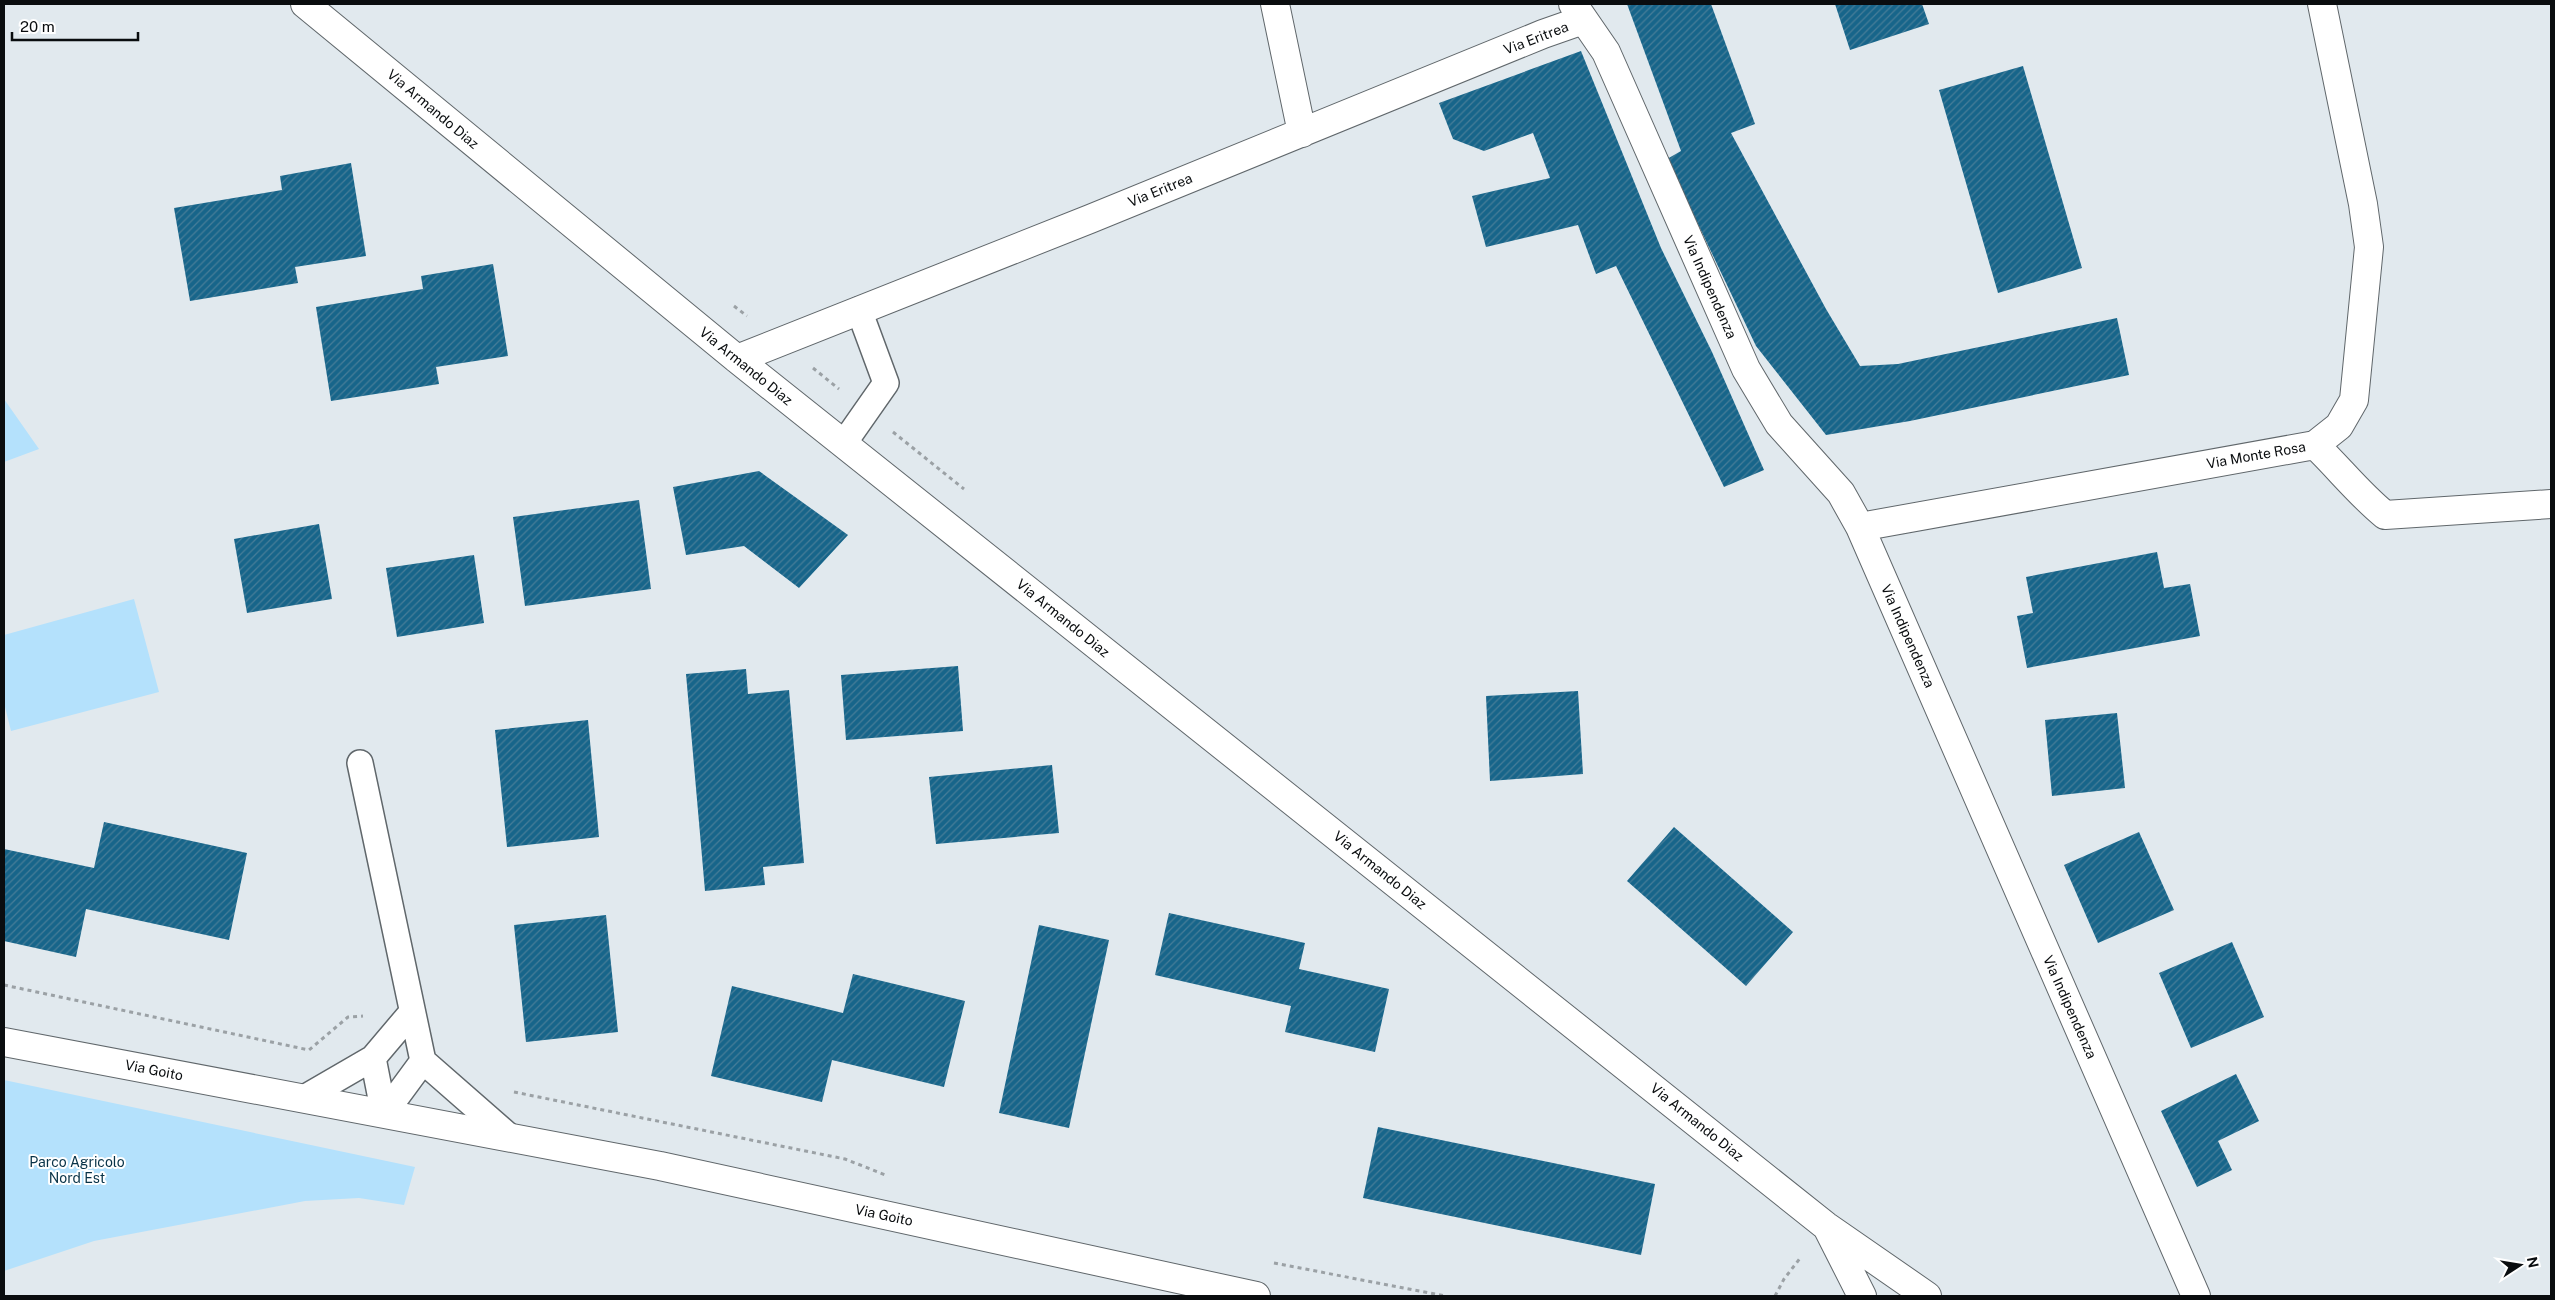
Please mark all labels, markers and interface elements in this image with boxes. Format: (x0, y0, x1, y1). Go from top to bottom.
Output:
scale bar (12, 10, 139, 42)
text: 20 m (20, 18, 55, 35)
street label: Via Eritrea (1501, 18, 1571, 58)
street label: Via Armando Diaz (384, 66, 482, 152)
street label: Via Eritrea (1126, 170, 1194, 210)
street label: Via Indipendenza (1680, 233, 1740, 341)
street label: Via Armando Diaz (696, 324, 796, 408)
street label: Via Monte Rosa (2205, 438, 2307, 472)
street label: Via Armando Diaz (1013, 576, 1113, 660)
street label: Via Indipendenza (1878, 582, 1938, 690)
street label: Via Armando Diaz (1330, 828, 1430, 912)
street label: Via Indipendenza (2040, 953, 2100, 1061)
street label: Via Goito (124, 1057, 184, 1083)
street label: Via Armando Diaz (1647, 1080, 1747, 1164)
park label: Parco Agricolo Nord Est (29, 1154, 125, 1186)
street label: Via Goito (854, 1201, 915, 1229)
north arrow (2495, 1240, 2545, 1290)
text: N (2524, 1255, 2542, 1269)

